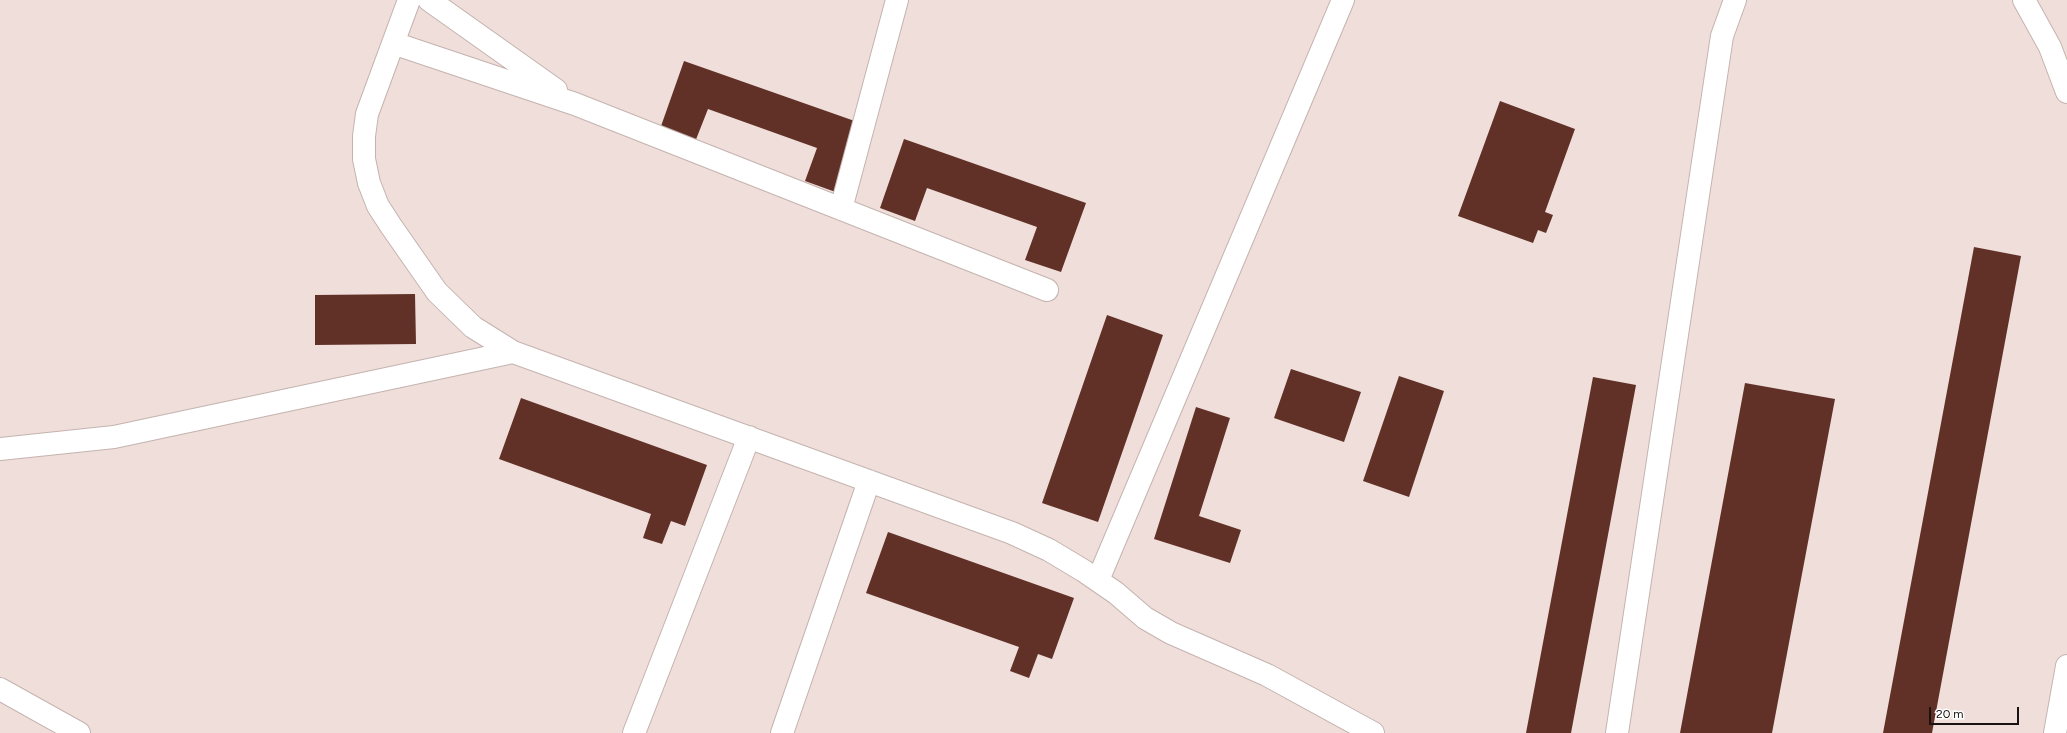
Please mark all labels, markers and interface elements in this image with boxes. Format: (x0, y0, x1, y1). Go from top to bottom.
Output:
scale bar (1931, 699, 2021, 725)
text: 20 m (1936, 707, 1964, 721)

